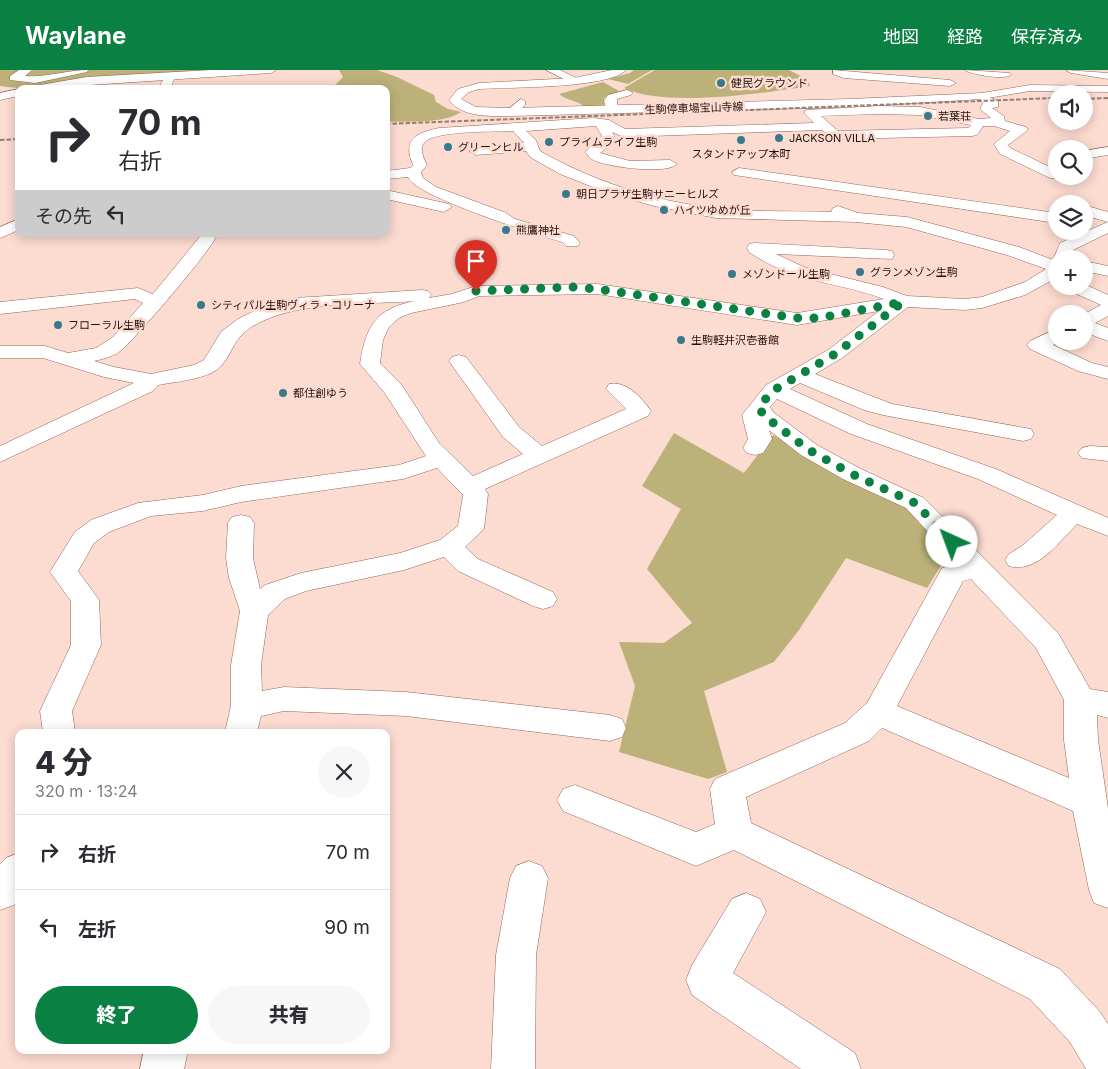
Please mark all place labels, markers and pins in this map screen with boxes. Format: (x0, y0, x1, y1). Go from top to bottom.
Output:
place label: 健民グラウンド (731, 76, 808, 90)
marker: 健民グラウンド (715, 77, 727, 89)
place label: 若葉荘 (938, 109, 971, 123)
marker: 若葉荘 (922, 110, 934, 122)
place label: JACKSON VILLA (789, 131, 875, 145)
marker: JACKSON VILLA (773, 132, 785, 144)
marker: スタンドアップ本町 (735, 134, 747, 146)
place label: プライムライフ生駒 (559, 135, 657, 149)
marker: プライムライフ生駒 (543, 136, 555, 148)
place label: グリーンヒル (458, 140, 523, 154)
marker: グリーンヒル (442, 141, 454, 153)
place label: スタンドアップ本町 (692, 147, 791, 161)
place label: 朝日プラザ生駒サニーヒルズ (576, 187, 719, 201)
marker: 朝日プラザ生駒サニーヒルズ (560, 188, 572, 200)
place label: ハイツゆめが丘 (674, 203, 751, 217)
marker: ハイツゆめが丘 (658, 204, 670, 216)
place label: 熊鷹神社 (516, 223, 560, 237)
marker: 熊鷹神社 (500, 224, 512, 236)
pin (455, 240, 497, 291)
place label: グランメゾン生駒 (870, 265, 958, 279)
marker: グランメゾン生駒 (854, 266, 866, 278)
place label: メゾンドール生駒 (742, 267, 830, 281)
marker: メゾンドール生駒 (726, 268, 738, 280)
place label: シティパル生駒ヴィラ・コリーナ (211, 298, 375, 312)
marker: シティパル生駒ヴィラ・コリーナ (195, 299, 207, 311)
place label: フローラル生駒 (68, 318, 145, 332)
marker: フローラル生駒 (52, 319, 64, 331)
place label: 生駒軽井沢壱番館 (691, 333, 779, 347)
marker: 生駒軽井沢壱番館 (675, 334, 687, 346)
place label: 都住創ゆう (293, 386, 348, 400)
marker: 都住創ゆう (277, 387, 289, 399)

